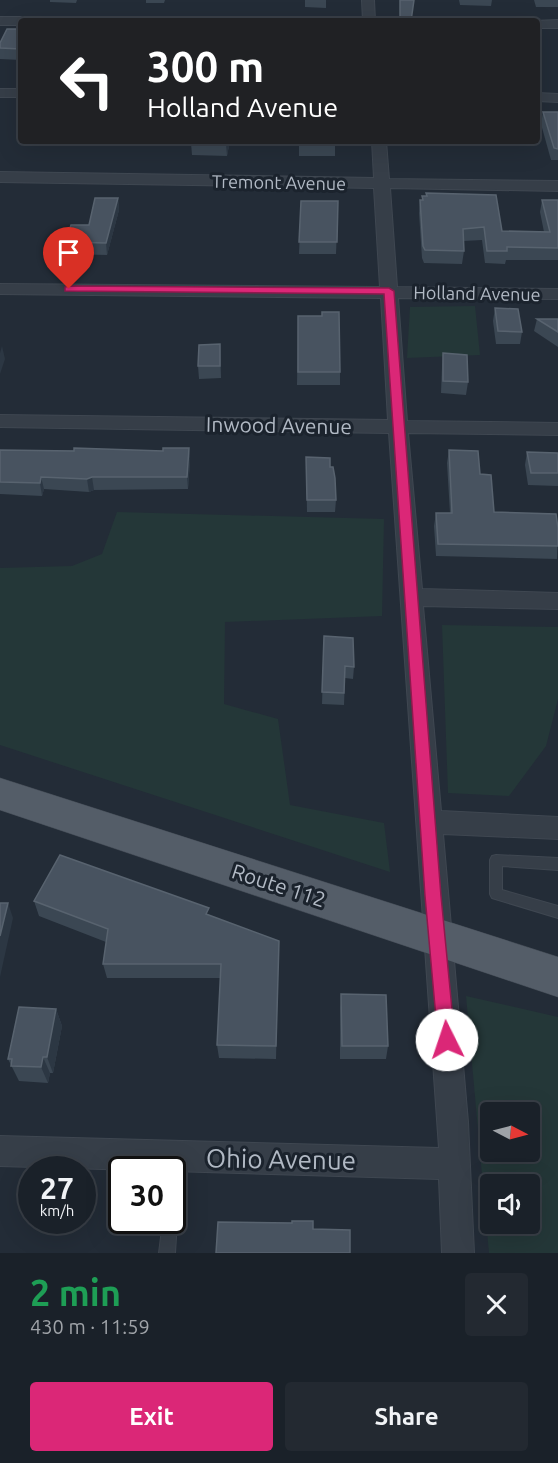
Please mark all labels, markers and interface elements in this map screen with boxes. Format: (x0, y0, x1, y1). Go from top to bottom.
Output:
icon: left (48, 42, 126, 120)
text: 300 m (147, 43, 264, 90)
text: Holland Avenue (147, 92, 338, 122)
street label: Tremont Avenue (212, 171, 346, 193)
pin (43, 227, 94, 289)
icon: arrive (52, 236, 85, 269)
street label: Holland Avenue (413, 282, 541, 304)
street label: Inwood Avenue (206, 412, 352, 438)
street label: Route 112 (229, 859, 329, 911)
position arrow (415, 1008, 479, 1072)
north arrow (480, 1102, 540, 1162)
map controls (480, 1102, 540, 1234)
street label: Ohio Avenue (206, 1143, 356, 1175)
speed limit sign: 30 (108, 1156, 186, 1234)
text: 27 (40, 1171, 74, 1205)
button: sound (480, 1174, 540, 1234)
text: km/h (40, 1202, 74, 1219)
text: 2 min (30, 1272, 121, 1313)
button: close (465, 1273, 528, 1336)
text: 430 m · 11:59 (30, 1315, 150, 1338)
button: Exit (30, 1382, 273, 1451)
button: Share (285, 1382, 528, 1451)

